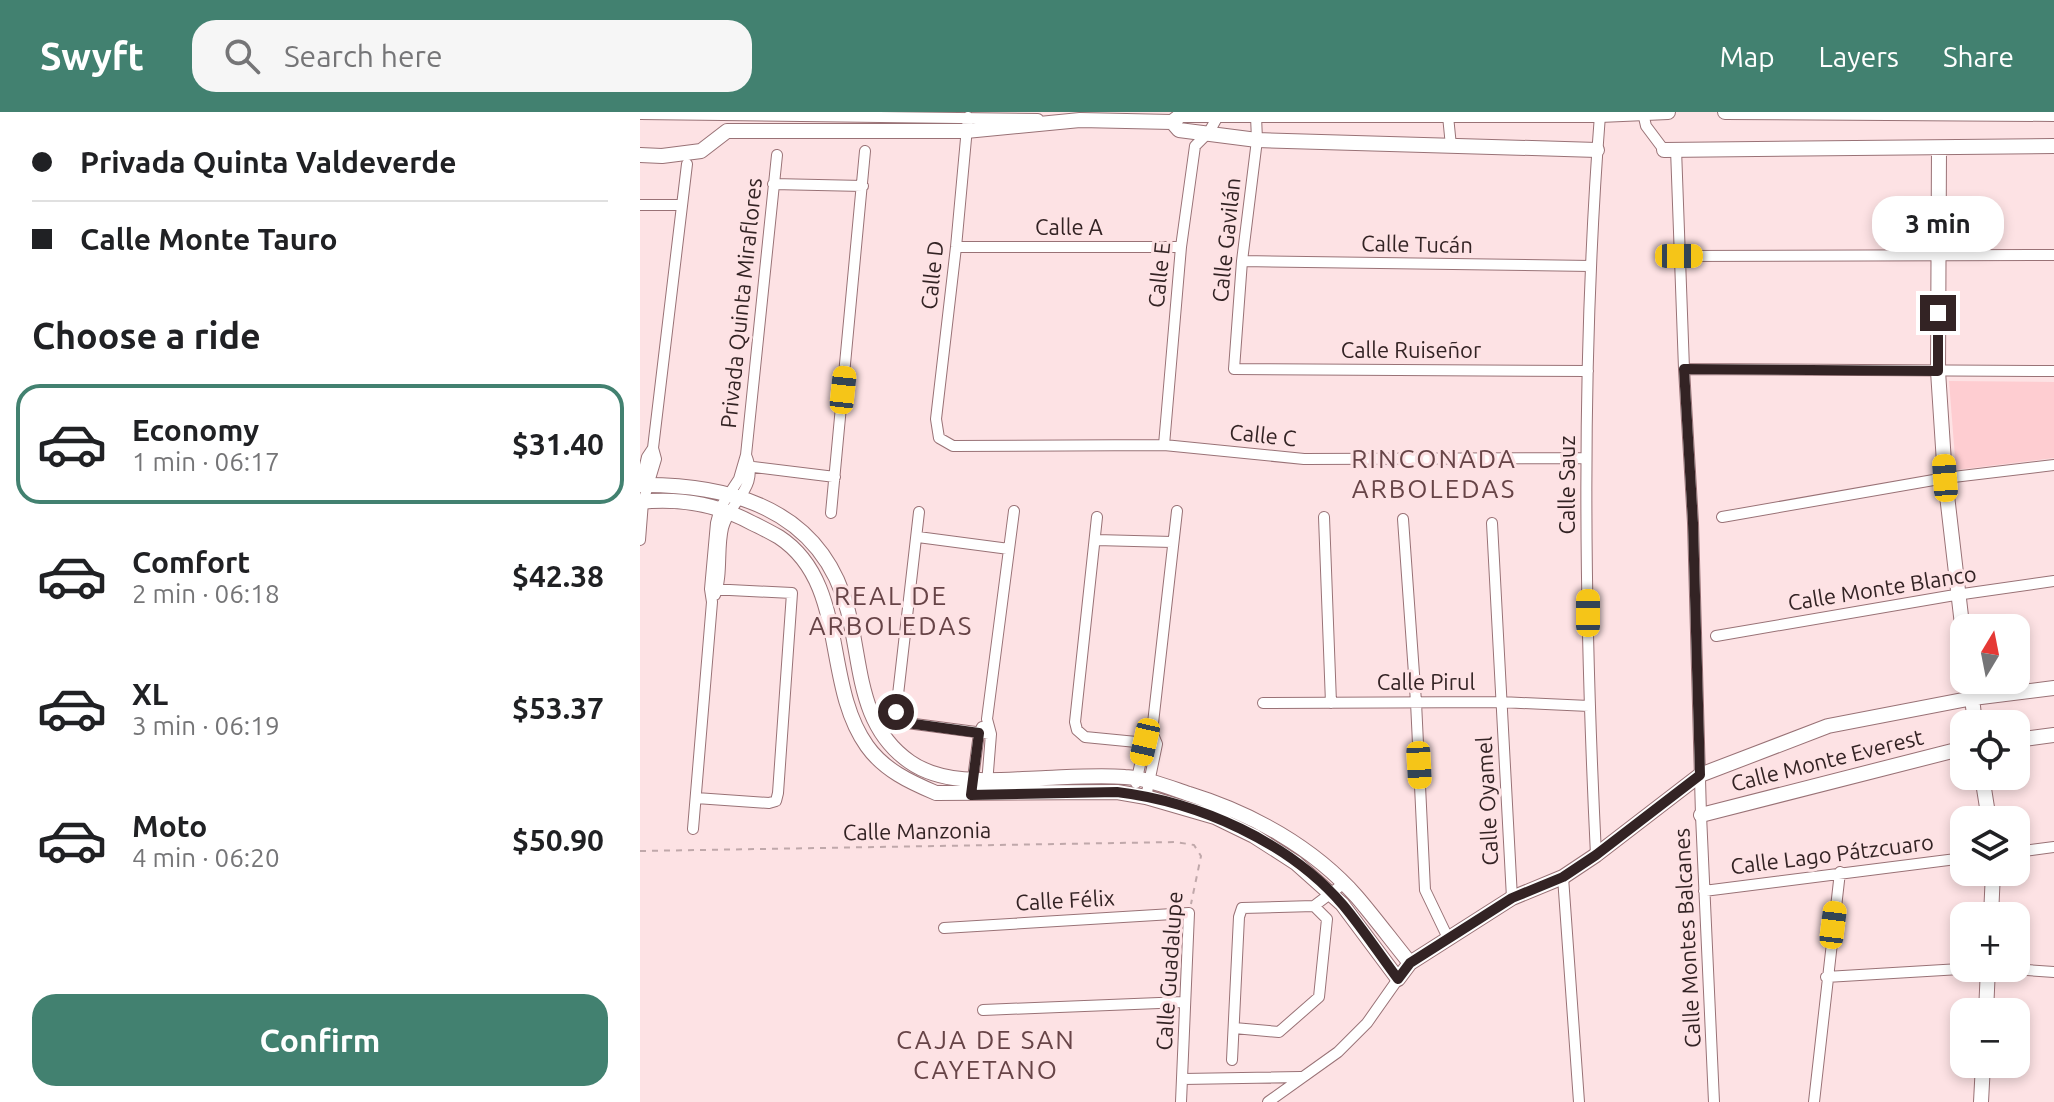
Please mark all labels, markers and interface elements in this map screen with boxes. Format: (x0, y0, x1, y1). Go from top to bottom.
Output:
search box (192, 20, 752, 92)
icon: search (220, 34, 264, 78)
text: Swyft (40, 35, 144, 77)
text: Search here (284, 39, 442, 73)
text: Map (1719, 41, 1775, 72)
text: Layers (1819, 41, 1899, 72)
text: Share (1943, 41, 2014, 72)
text: Privada Quinta Valdeverde (80, 145, 457, 179)
street label: Calle Gavilán (1207, 176, 1244, 303)
street label: Privada Quinta Miraflores (715, 177, 766, 429)
callout: 3 min (1872, 197, 2004, 253)
text: 3 min (1905, 209, 1971, 238)
street label: Calle A (1035, 214, 1104, 239)
text: Calle Monte Tauro (80, 222, 337, 256)
street label: Calle Tucán (1361, 230, 1473, 257)
street label: Calle D (915, 239, 948, 311)
street label: Calle E (1143, 241, 1174, 309)
car (1655, 244, 1703, 268)
route end (1920, 295, 1956, 331)
text: Choose a ride (32, 315, 261, 356)
street label: Calle Ruiseñor (1341, 337, 1482, 362)
car (829, 365, 857, 415)
icon: car (36, 408, 108, 480)
text: Economy (132, 413, 259, 447)
street label: Calle C (1228, 419, 1298, 450)
text: $31.40 (512, 427, 604, 461)
street label: Calle Sauz (1554, 435, 1579, 535)
district label: RINCONADA ARBOLEDAS (1351, 444, 1517, 503)
text: 1 min · 06:17 (132, 447, 280, 476)
car (1931, 453, 1959, 503)
icon: car (36, 540, 108, 612)
text: Comfort (132, 545, 250, 579)
text: $42.38 (512, 559, 604, 593)
street label: Calle Monte Blanco (1786, 560, 1978, 615)
text: 2 min · 06:18 (132, 579, 280, 608)
district label: REAL DE ARBOLEDAS (809, 581, 973, 640)
car (1576, 589, 1600, 637)
north arrow (1950, 614, 2030, 694)
map controls (1950, 614, 2030, 1078)
street label: Calle Pirul (1377, 669, 1476, 694)
icon: car (36, 672, 108, 744)
text: XL (132, 677, 168, 711)
text: $53.37 (512, 691, 604, 725)
route start (878, 694, 914, 730)
button: locate (1950, 710, 2030, 790)
text: 3 min · 06:19 (132, 711, 280, 740)
car (1128, 716, 1162, 768)
street label: Calle Monte Everest (1728, 723, 1926, 796)
street label: Calle Oyamel (1471, 736, 1502, 866)
car (1406, 740, 1432, 790)
icon: car (36, 804, 108, 876)
button: layers (1950, 806, 2030, 886)
text: Moto (132, 809, 207, 843)
street label: Calle Manzonia (843, 817, 991, 844)
text: $50.90 (512, 823, 604, 857)
street label: Calle Montes Balcanes (1668, 827, 1705, 1049)
street label: Calle Lago Pátzcuaro (1729, 829, 1935, 878)
text: 4 min · 06:20 (132, 843, 280, 872)
street label: Calle Félix (1015, 884, 1115, 915)
street label: Calle Guadalupe (1150, 891, 1187, 1051)
car (1818, 900, 1848, 950)
button: + (1950, 902, 2030, 982)
button: Confirm (32, 994, 608, 1086)
button: − (1950, 998, 2030, 1078)
district label: CAJA DE SAN CAYETANO (896, 1025, 1076, 1084)

